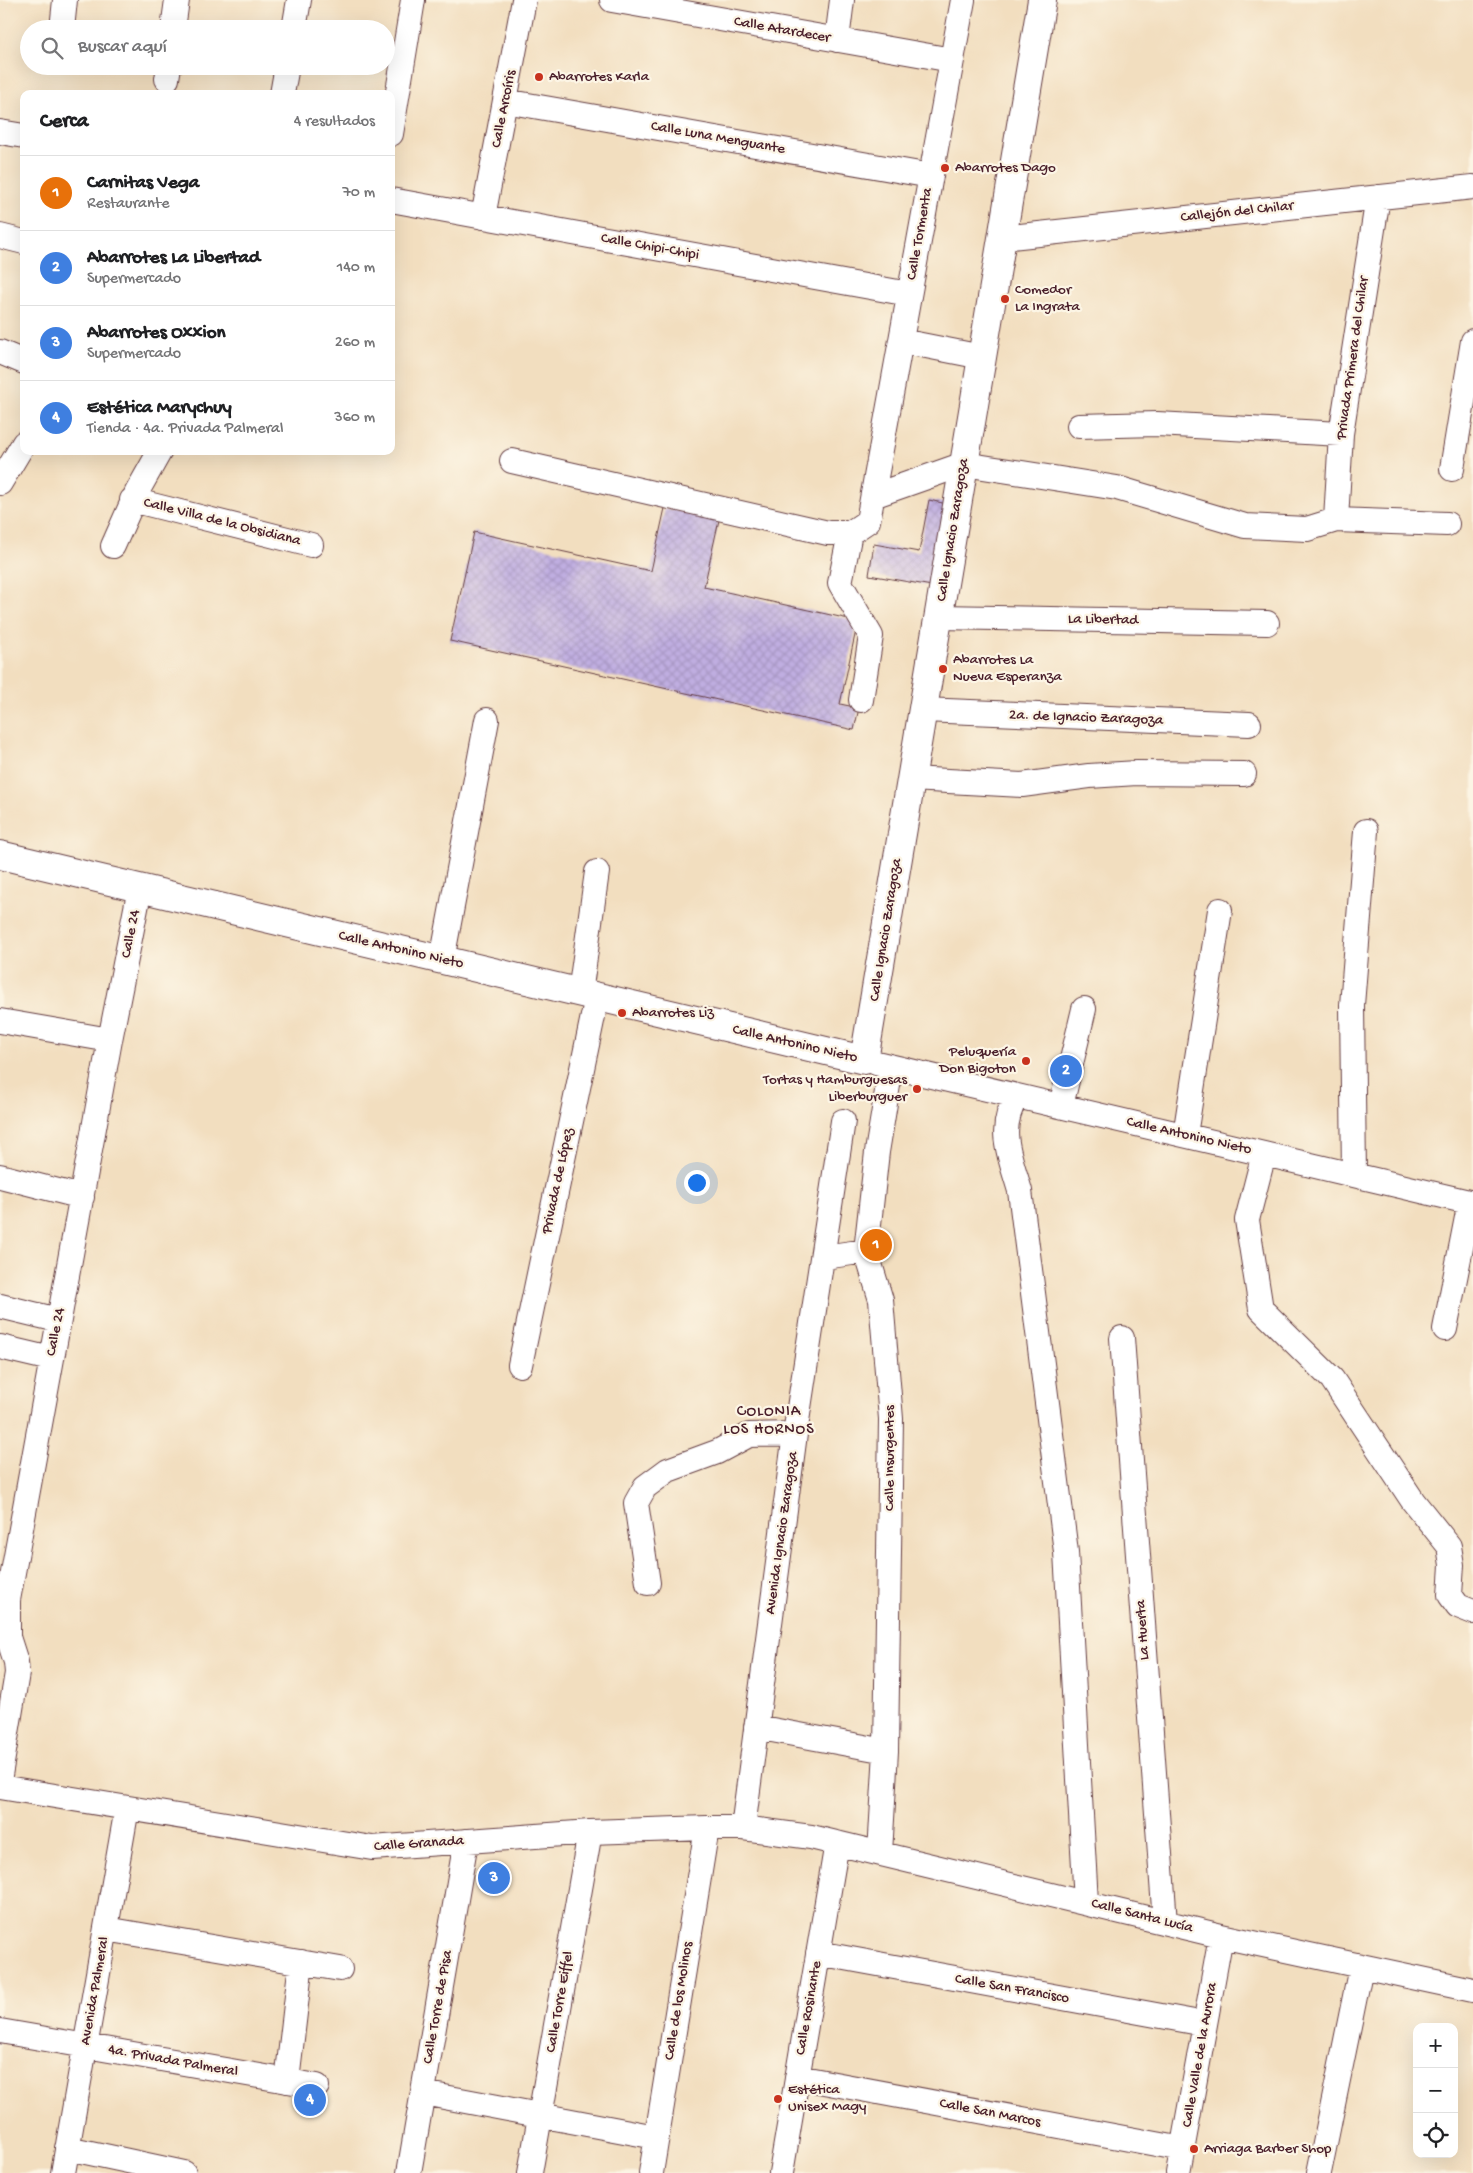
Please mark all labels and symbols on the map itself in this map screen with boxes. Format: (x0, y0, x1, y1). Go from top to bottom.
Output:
street label: Calle Atardecer (732, 13, 833, 48)
street label: Calle Arcoíris (488, 68, 520, 149)
place label: Abarrotes Karla (549, 68, 650, 86)
marker: Abarrotes Karla (533, 71, 545, 83)
street label: Calle Luna Menguante (649, 117, 787, 159)
place label: Abarrotes Dago (955, 159, 1056, 177)
marker: Abarrotes Dago (939, 162, 951, 174)
street label: Calle Tormenta (903, 186, 937, 281)
street label: Callejón del Chilar (1180, 197, 1296, 227)
street label: Calle Chipi-Chipi (600, 230, 700, 264)
street label: Privada Primera del Chilar (1332, 274, 1374, 442)
place label: Comedor La Ingrata (1015, 281, 1080, 316)
marker: Comedor La Ingrata (999, 293, 1011, 305)
street label: Calle Ignacio Zaragoza (933, 457, 973, 603)
street label: Calle Villa de la Obsidiana (142, 494, 303, 550)
street label: La Libertad (1068, 610, 1140, 630)
place label: Abarrotes La Nueva Esperanza (953, 651, 1062, 686)
marker: Abarrotes La Nueva Esperanza (937, 663, 949, 675)
street label: 2a. de Ignacio Zaragoza (1009, 706, 1164, 730)
street label: Calle Ignacio Zaragoza (866, 857, 906, 1003)
street label: Calle 24 (118, 908, 144, 960)
street label: Calle Antonino Nieto (337, 927, 465, 973)
place label: Abarrotes Liz (632, 1004, 714, 1022)
marker: Abarrotes Liz (616, 1007, 628, 1019)
street label: Calle Antonino Nieto (731, 1021, 859, 1067)
place label: Peluquería Don Bigoton (938, 1043, 1017, 1078)
pin: 2 (1050, 1052, 1082, 1090)
marker: Peluquería Don Bigoton (1020, 1055, 1032, 1067)
place label: Tortas y Hamburguesas Liberburguer (762, 1071, 909, 1106)
marker: Tortas y Hamburguesas Liberburguer (911, 1083, 923, 1095)
street label: Calle Antonino Nieto (1125, 1113, 1253, 1159)
street label: Privada de López (538, 1126, 578, 1236)
your location (684, 1170, 710, 1196)
pin: 1 (860, 1226, 892, 1264)
street label: Calle 24 (43, 1306, 69, 1358)
district label: COLONIA LOS HORNOS (723, 1403, 815, 1440)
street label: Calle Insurgentes (881, 1405, 899, 1511)
street label: Avenida Ignacio Zaragoza (762, 1450, 802, 1616)
street label: La Huerta (1132, 1599, 1154, 1661)
street label: Calle Granada (373, 1832, 465, 1856)
pin: 3 (478, 1859, 510, 1897)
street label: Calle Santa Lucía (1089, 1895, 1195, 1937)
street label: Avenida Palmeral (77, 1936, 113, 2046)
street label: Calle de los Molinos (661, 1940, 697, 2062)
street label: Calle Torre de Pisa (419, 1948, 457, 2065)
street label: Calle Torre Eiffel (542, 1950, 578, 2054)
street label: Calle Rosinante (792, 1959, 826, 2056)
street label: Calle San Francisco (954, 1970, 1071, 2008)
street label: Calle Valle de la Aurora (1178, 1980, 1222, 2129)
street label: 4a. Privada Palmeral (107, 2041, 239, 2081)
pin: 4 (294, 2081, 326, 2119)
place label: Estética Unisex Magy (788, 2081, 867, 2116)
marker: Estética Unisex Magy (772, 2093, 784, 2105)
street label: Calle San Marcos (938, 2094, 1043, 2132)
place label: Arriaga Barber Shop (1204, 2140, 1332, 2158)
marker: Arriaga Barber Shop (1188, 2143, 1200, 2155)

